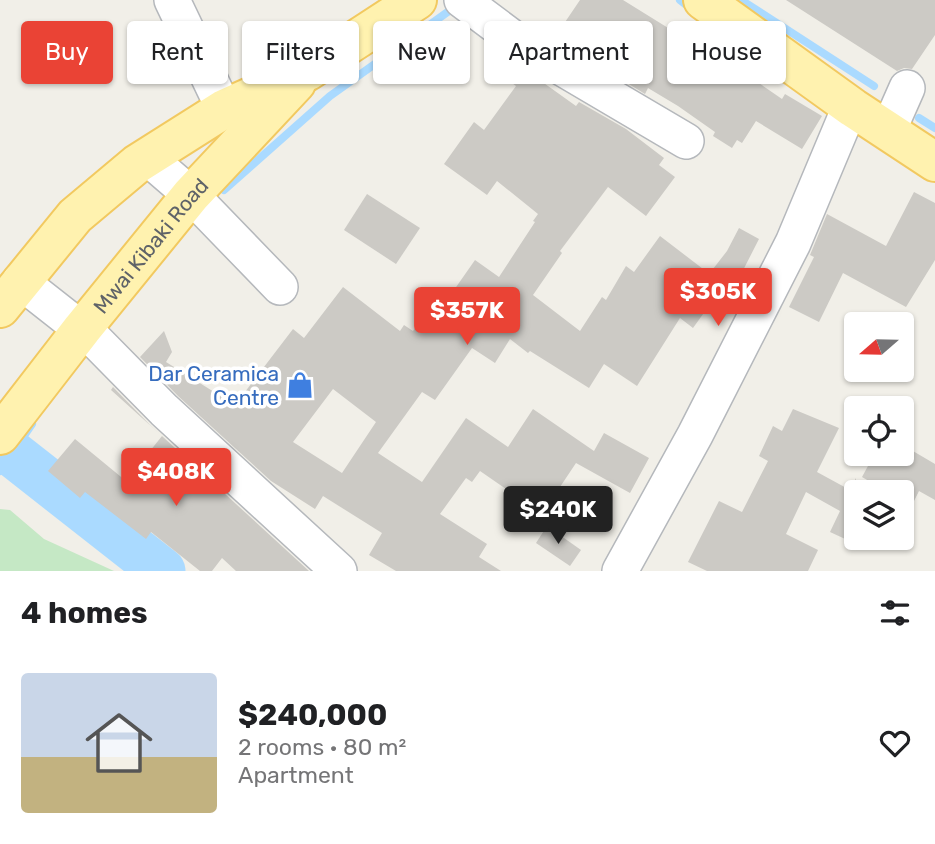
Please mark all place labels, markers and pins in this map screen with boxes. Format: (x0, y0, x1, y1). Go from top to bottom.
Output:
pin: $305K (669, 268, 767, 328)
pin: $357K (418, 288, 516, 347)
place label: Dar Ceramica Centre (148, 361, 279, 410)
shop icon: Dar Ceramica Centre (285, 370, 315, 400)
pin: $408K (127, 448, 225, 508)
pin: $240K (509, 486, 607, 546)

